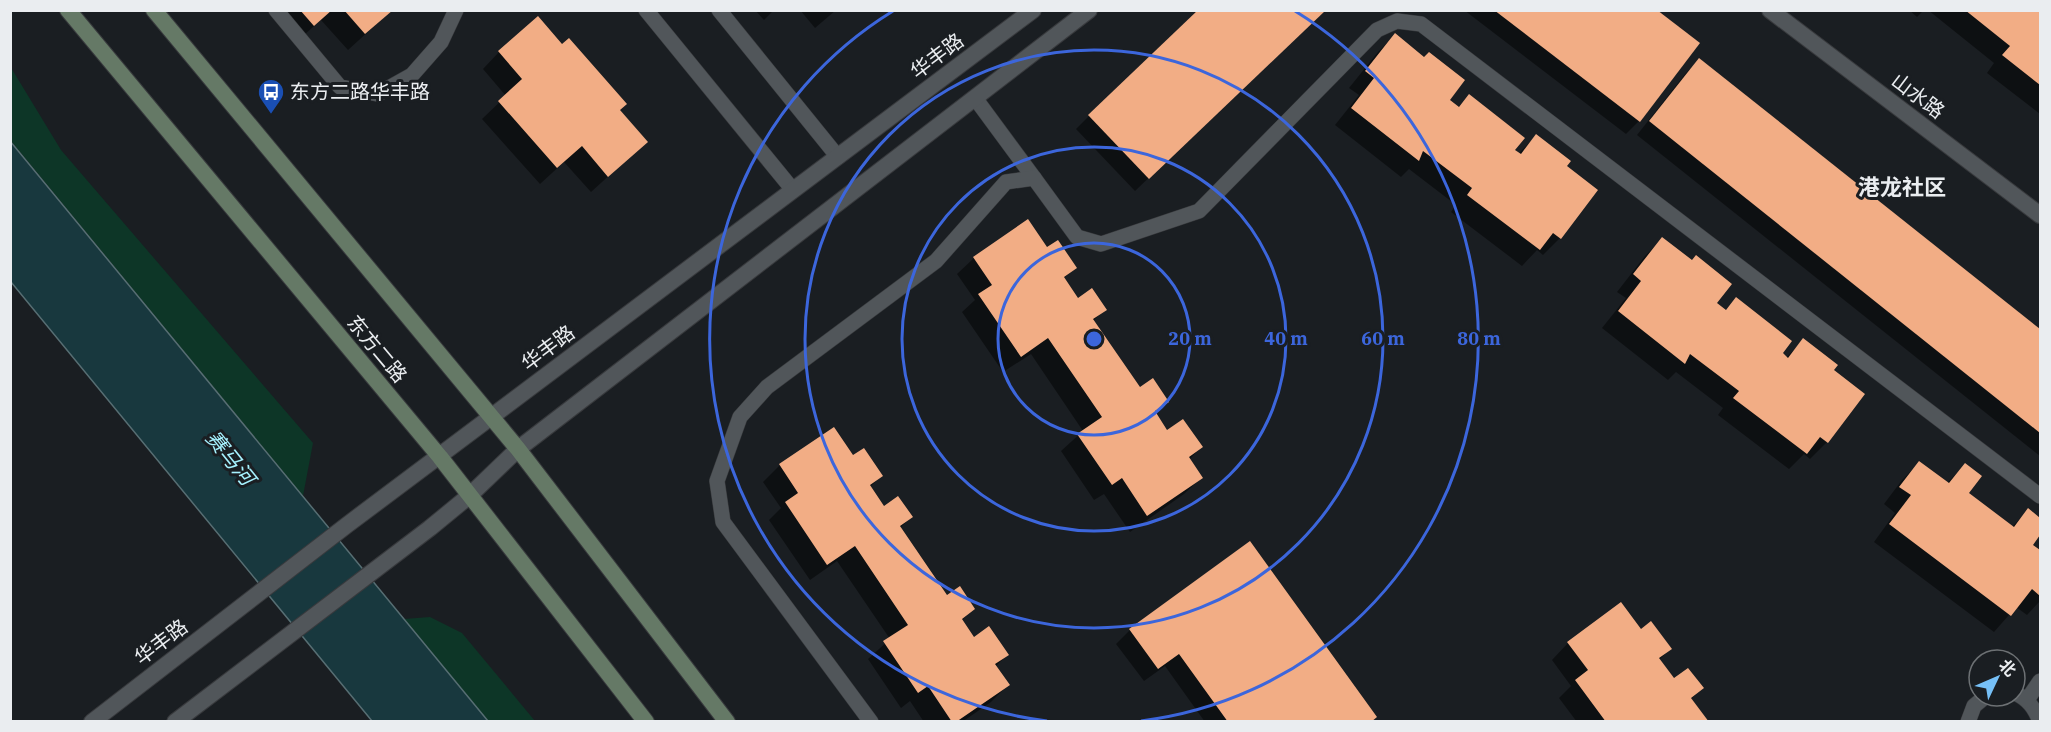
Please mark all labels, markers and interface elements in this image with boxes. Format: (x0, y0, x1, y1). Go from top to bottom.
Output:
street label: 华丰路 (905, 27, 969, 84)
street label: 山水路 (1886, 67, 1950, 124)
bus stop icon: 东方二路华丰路 (256, 77, 286, 115)
place label: 东方二路华丰路 (290, 78, 430, 105)
district label: 港龙社区 (1858, 172, 1946, 201)
street label: 东方二路 (341, 309, 413, 388)
street label: 华丰路 (516, 319, 580, 376)
text: 20 m (1168, 327, 1212, 350)
text: 40 m (1264, 327, 1308, 350)
text: 60 m (1361, 327, 1405, 350)
text: 80 m (1457, 327, 1501, 350)
centre of rings (1084, 329, 1104, 349)
water label: 赛马河 (200, 424, 264, 494)
street label: 华丰路 (129, 613, 193, 670)
north arrow (1967, 648, 2027, 708)
text: 北 (1995, 655, 2021, 680)

